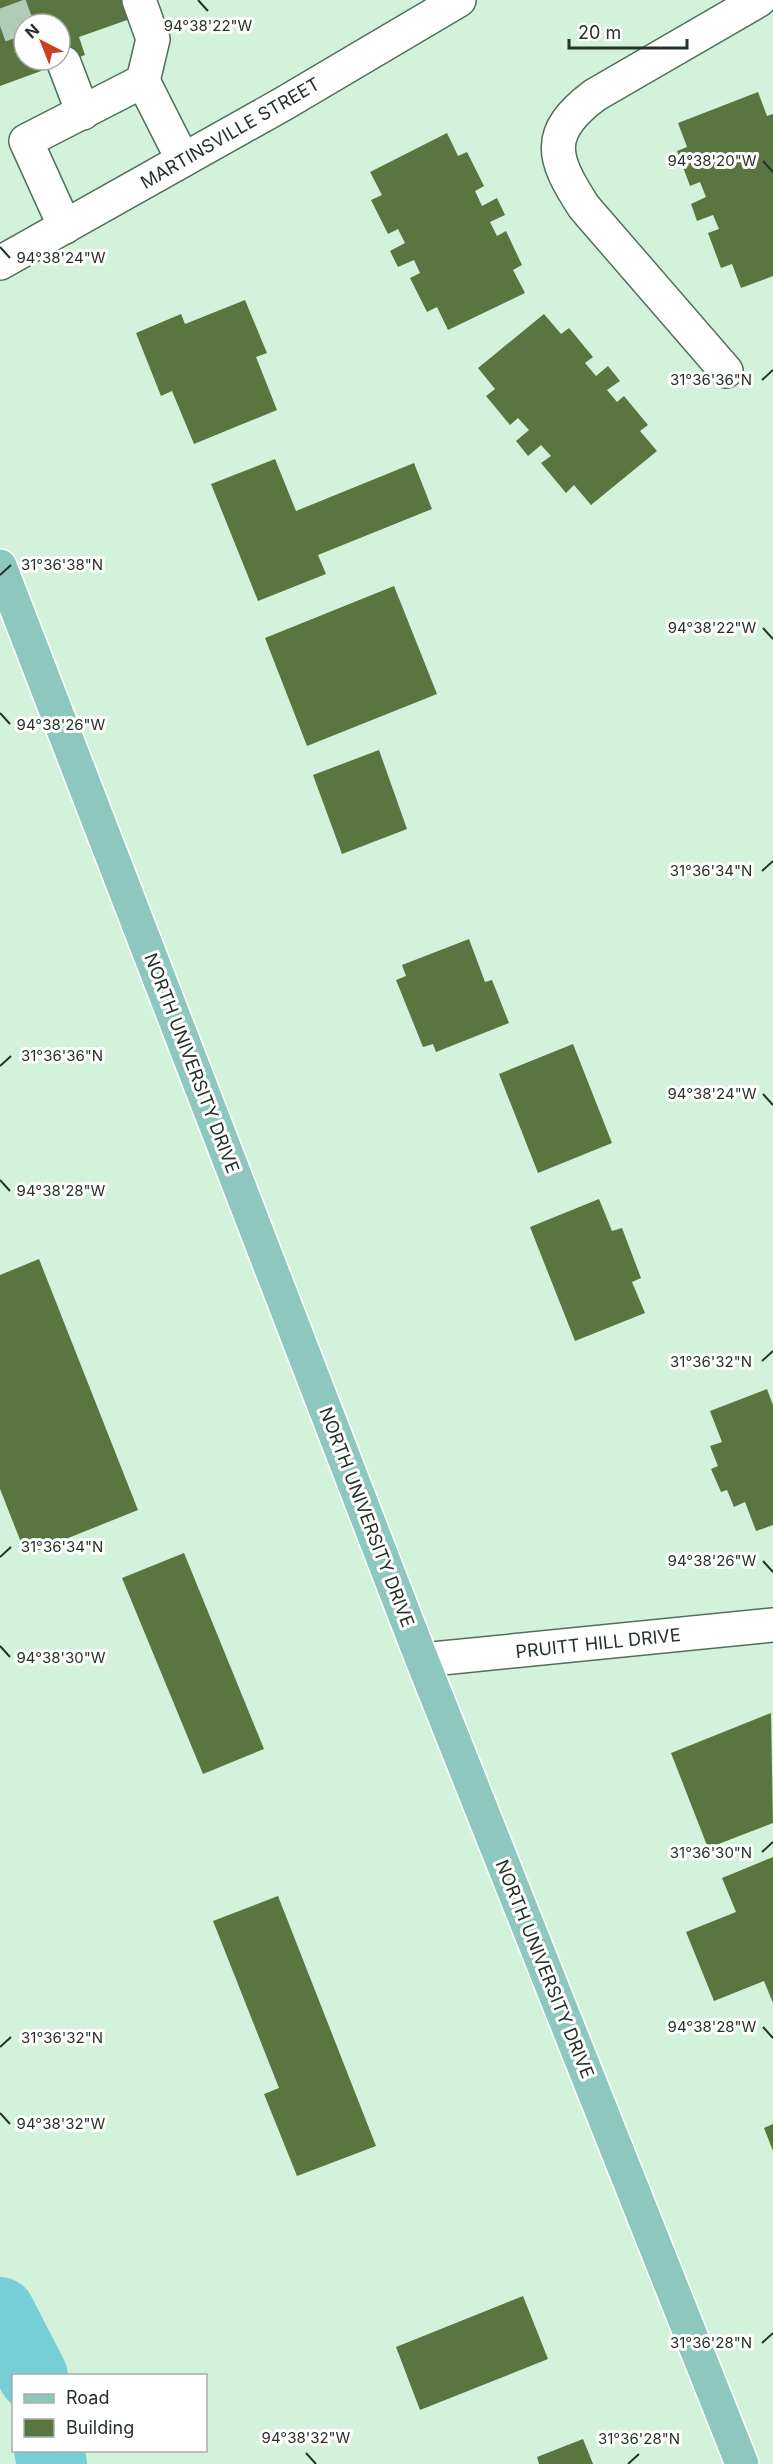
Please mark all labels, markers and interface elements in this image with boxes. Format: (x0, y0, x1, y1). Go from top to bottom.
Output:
north arrow (12, 12, 72, 72)
scale bar (569, 12, 688, 50)
text: 94°38'22"W (164, 16, 253, 35)
text: N (21, 19, 43, 42)
text: 20 m (578, 22, 621, 43)
street label: MARTINSVILLE STREET (137, 73, 323, 193)
text: 94°38'20"W (668, 151, 757, 170)
text: 94°38'24"W (17, 248, 106, 267)
text: 31°36'36"N (670, 370, 752, 389)
text: 31°36'38"N (21, 555, 103, 574)
text: 94°38'22"W (668, 618, 757, 637)
text: 94°38'26"W (17, 715, 106, 734)
text: 31°36'34"N (670, 861, 752, 880)
street label: NORTH UNIVERSITY DRIVE (140, 950, 244, 1176)
text: 31°36'36"N (21, 1046, 103, 1065)
text: 94°38'24"W (668, 1084, 757, 1103)
text: 94°38'28"W (17, 1181, 106, 1200)
text: 31°36'32"N (670, 1352, 752, 1371)
street label: NORTH UNIVERSITY DRIVE (315, 1404, 419, 1630)
text: 31°36'34"N (21, 1537, 103, 1556)
text: 94°38'26"W (668, 1551, 757, 1570)
street label: PRUITT HILL DRIVE (514, 1624, 682, 1662)
text: 94°38'30"W (16, 1648, 106, 1667)
text: 31°36'30"N (670, 1843, 752, 1862)
street label: NORTH UNIVERSITY DRIVE (491, 1857, 599, 2081)
text: 94°38'28"W (668, 2017, 757, 2036)
text: 31°36'32"N (21, 2028, 103, 2047)
text: 94°38'32"W (17, 2114, 106, 2133)
text: 31°36'28"N (670, 2333, 752, 2352)
legend (12, 2374, 207, 2452)
text: Road (66, 2387, 109, 2408)
text: Building (66, 2417, 134, 2438)
text: 94°38'32"W (262, 2428, 351, 2447)
text: 31°36'28"N (598, 2429, 680, 2448)

